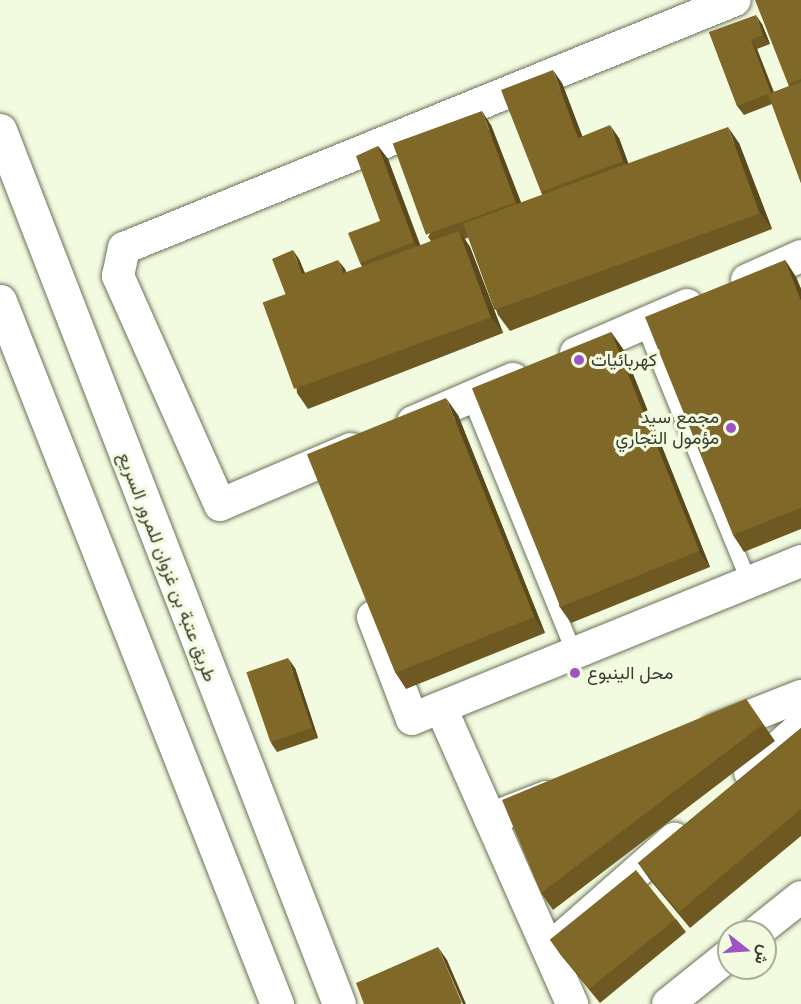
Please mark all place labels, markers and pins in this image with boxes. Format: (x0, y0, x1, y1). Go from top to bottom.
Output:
place label: كهربائيات (591, 349, 657, 371)
marker: كهربائيات (572, 353, 586, 367)
place label: مجمع سيد مؤمول التجاري (616, 407, 719, 450)
marker: مجمع سيد مؤمول التجاري (724, 421, 738, 435)
place label: محل الينبوع (587, 662, 673, 684)
marker: محل الينبوع (568, 666, 582, 680)

